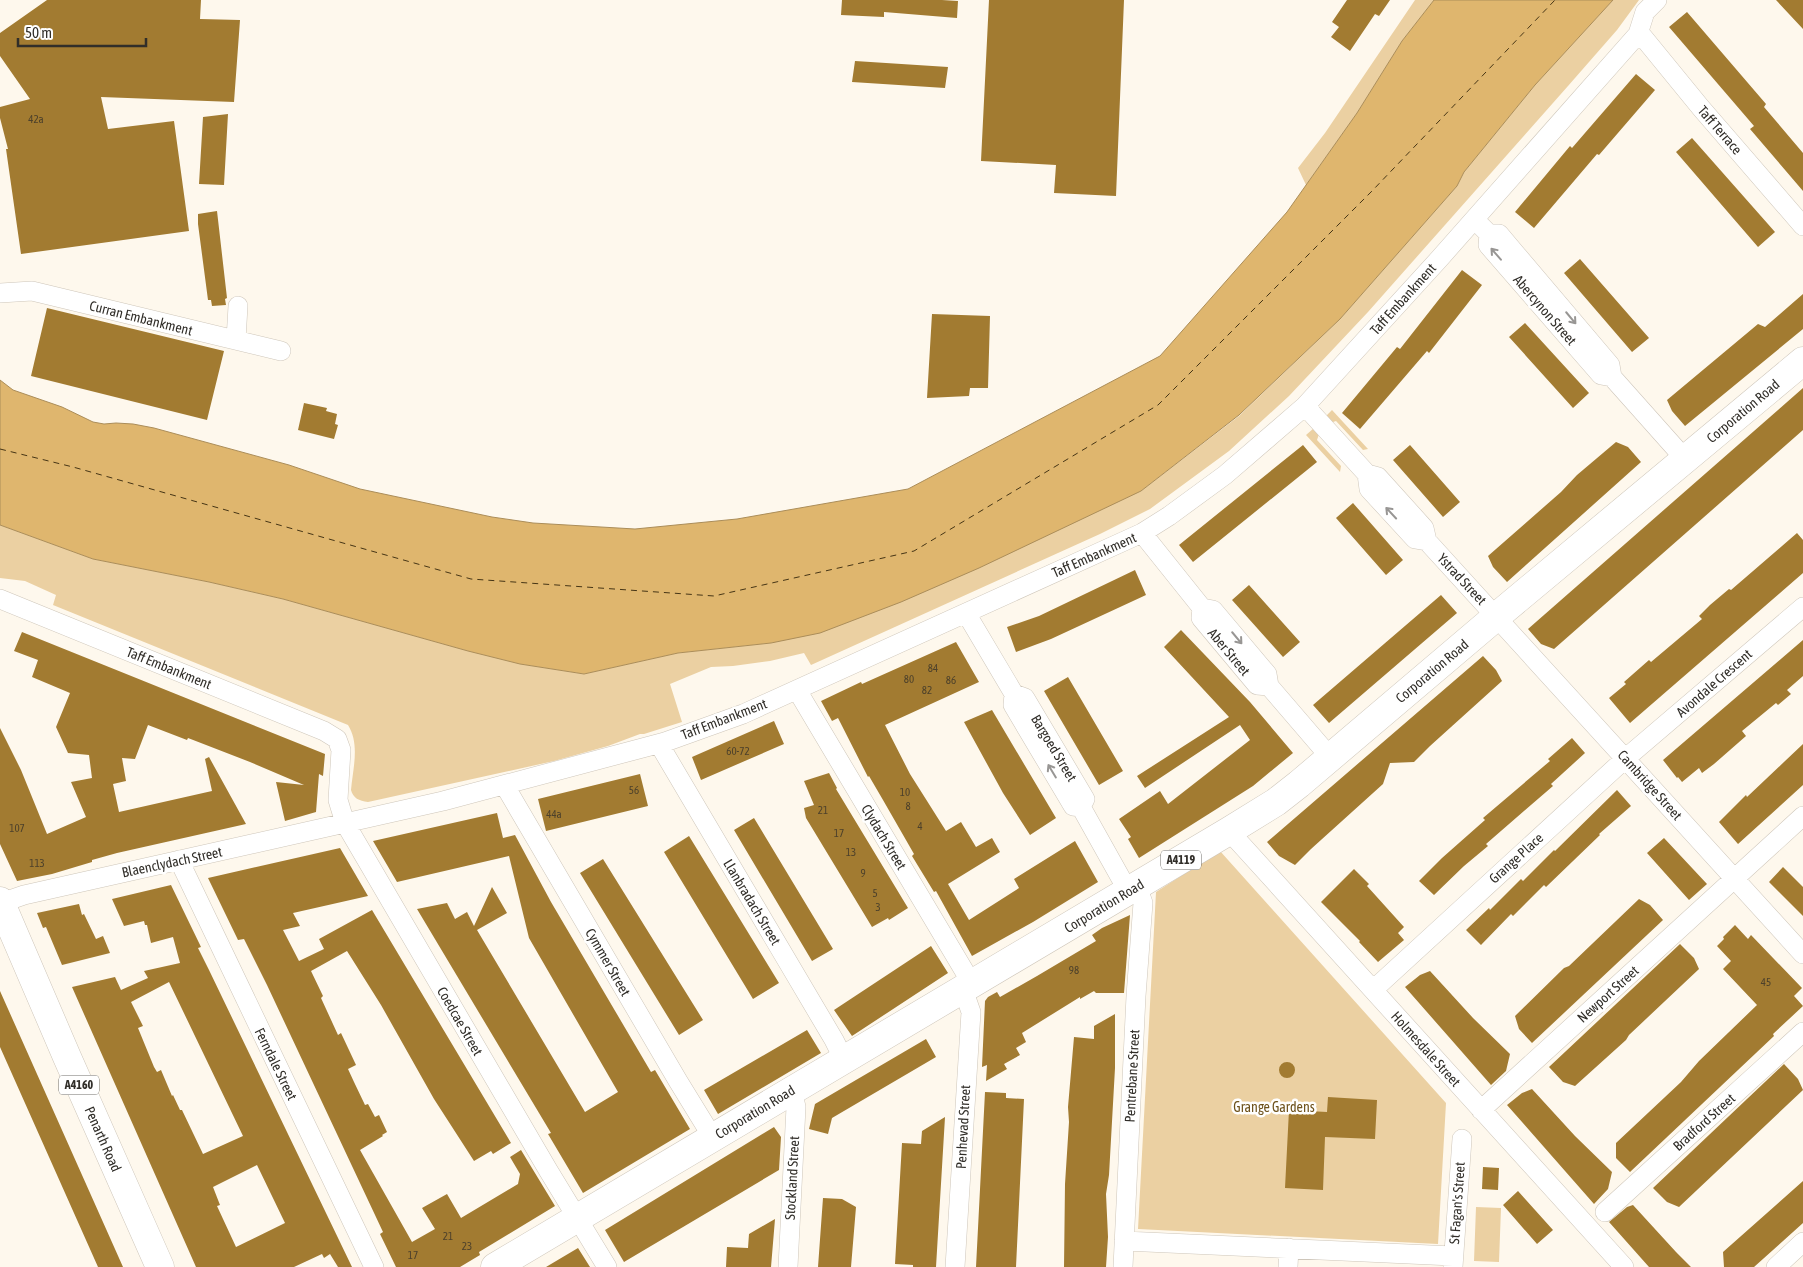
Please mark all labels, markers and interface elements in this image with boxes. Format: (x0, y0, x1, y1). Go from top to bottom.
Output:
scale bar (18, 15, 145, 47)
text: 50 m (25, 24, 52, 41)
street label: Taff Terrace (1695, 103, 1745, 157)
house number: 42a (28, 113, 44, 125)
one-way arrow (1491, 248, 1502, 261)
street label: Taff Embankment (1367, 260, 1439, 338)
street label: Abercynon Street (1510, 272, 1580, 348)
street label: Curran Embankment (88, 297, 194, 339)
one-way arrow (1565, 312, 1577, 325)
street label: Corporation Road (1703, 376, 1783, 446)
one-way arrow (1385, 507, 1397, 520)
street label: Taff Embankment (1049, 529, 1139, 581)
street label: Ystrad Street (1434, 550, 1490, 608)
street label: Aber Street (1205, 625, 1253, 679)
one-way arrow (1232, 631, 1243, 644)
street label: Corporation Road (1392, 636, 1472, 706)
street label: Taff Embankment (124, 644, 214, 692)
street label: Avondale Crescent (1673, 646, 1755, 720)
house number: 84 (928, 662, 938, 674)
house number: 80 (904, 673, 914, 685)
house number: 86 (946, 674, 956, 686)
house number: 82 (922, 684, 932, 696)
street label: Taff Embankment (679, 695, 769, 743)
street label: Bargoed Street (1028, 712, 1080, 784)
house number: 60-72 (726, 745, 750, 757)
street label: Cambridge Street (1615, 747, 1685, 823)
one-way arrow (1047, 765, 1057, 779)
house number: 56 (629, 784, 639, 796)
house number: 10 (900, 786, 910, 798)
house number: 8 (905, 800, 911, 812)
street label: Clydach Street (858, 801, 910, 873)
house number: 21 (818, 804, 828, 816)
house number: 44a (546, 808, 562, 820)
house number: 4 (917, 820, 923, 832)
house number: 107 (9, 822, 25, 834)
house number: 17 (834, 827, 844, 839)
street label: Grange Place (1486, 830, 1546, 886)
street label: Blaenclydach Street (120, 844, 224, 880)
house number: 13 (846, 846, 856, 858)
road number: A4119 (1161, 850, 1201, 870)
street label: Llanbradach Street (720, 856, 784, 948)
house number: 113 (29, 857, 45, 869)
house number: 9 (860, 867, 866, 879)
street label: Corporation Road (1061, 876, 1147, 936)
house number: 5 (872, 887, 878, 899)
house number: 3 (875, 901, 881, 913)
street label: Cymmer Street (582, 925, 634, 999)
street label: Newport Street (1574, 962, 1642, 1026)
house number: 98 (1069, 964, 1079, 976)
house number: 45 (1761, 976, 1771, 988)
street label: Coedcae Street (434, 984, 486, 1058)
street label: Holmesdale Street (1388, 1008, 1464, 1090)
street label: Ferndale Street (252, 1025, 300, 1103)
street label: Pentrebane Street (1122, 1029, 1142, 1123)
road number: A4160 (59, 1076, 99, 1094)
street label: Corporation Road (712, 1082, 798, 1142)
street label: Penhevad Street (953, 1084, 973, 1170)
street label: Bradford Street (1670, 1090, 1738, 1154)
park label: Grange Gardens (1233, 1099, 1315, 1115)
street label: Penarth Road (81, 1104, 125, 1174)
street label: Stockland Street (782, 1136, 802, 1220)
street label: St Fagan's Street (1446, 1161, 1468, 1245)
house number: 21 (443, 1230, 453, 1242)
house number: 23 (462, 1240, 472, 1252)
house number: 17 (408, 1249, 418, 1261)

